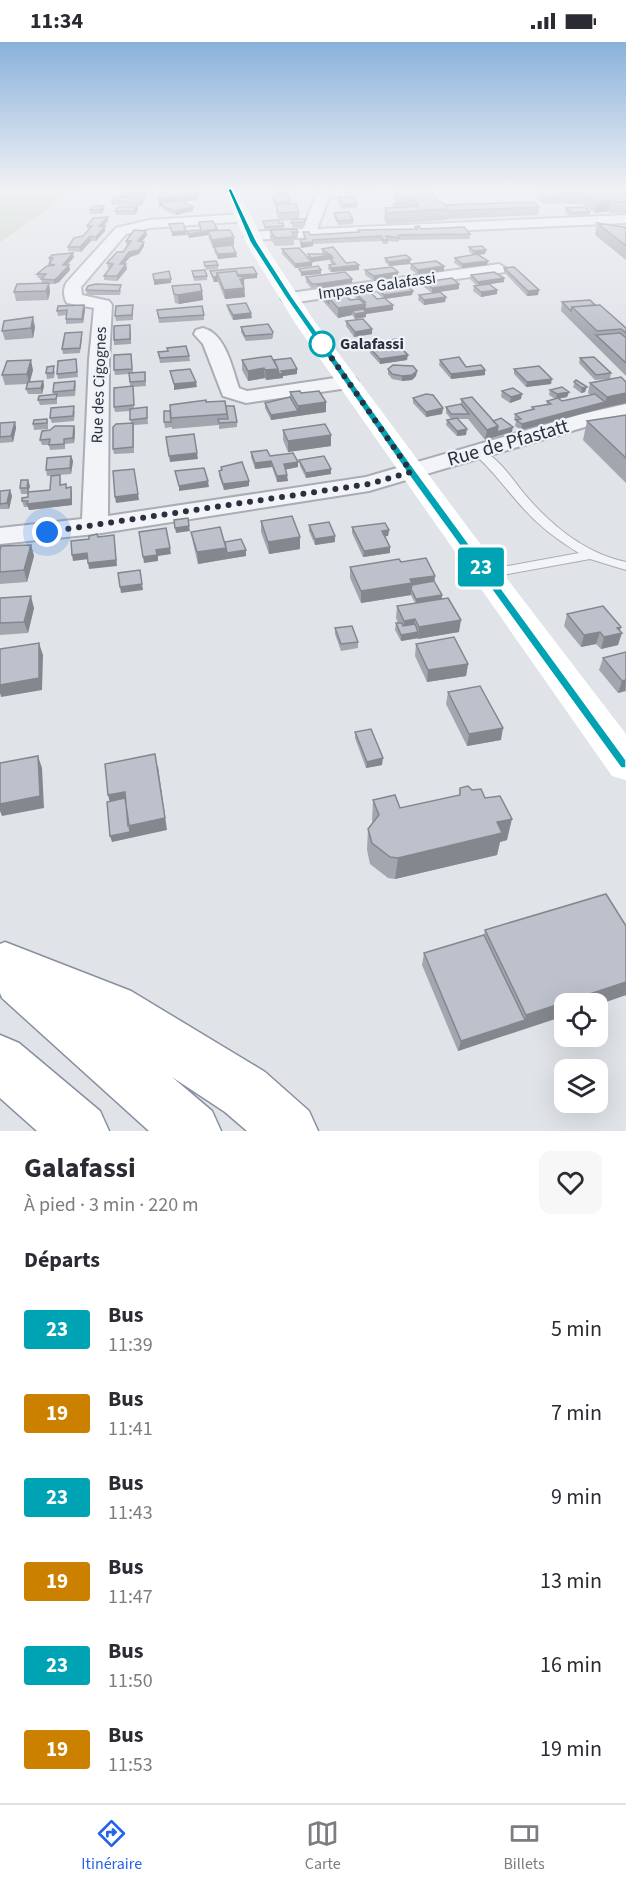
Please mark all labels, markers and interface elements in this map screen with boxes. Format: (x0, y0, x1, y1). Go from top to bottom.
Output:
text: 11:34 (30, 5, 83, 37)
street label: Impasse Galafassi (317, 267, 437, 305)
street label: Rue des Cigognes (86, 326, 112, 444)
marker: Galafassi (309, 331, 335, 357)
place label: Galafassi (340, 333, 404, 355)
street label: Rue de Pfastatt (444, 412, 572, 474)
your location (32, 517, 62, 547)
line badge: 23 (454, 548, 508, 586)
text: 23 (470, 552, 492, 582)
map controls (554, 993, 608, 1113)
button: locate (554, 993, 608, 1047)
button: layers (554, 1059, 608, 1113)
text: Galafassi (24, 1148, 136, 1188)
button: heart (539, 1151, 602, 1214)
text: À pied · 3 min · 220 m (24, 1191, 199, 1219)
text: Départs (24, 1244, 100, 1276)
text: Bus (108, 1299, 144, 1331)
text: 5 min (551, 1313, 602, 1345)
text: 23 (46, 1314, 68, 1344)
text: 11:39 (108, 1331, 153, 1359)
text: Bus (108, 1383, 144, 1415)
text: 7 min (551, 1397, 602, 1429)
text: 19 (46, 1398, 68, 1428)
text: 11:41 (108, 1415, 153, 1443)
text: Bus (108, 1467, 144, 1499)
text: 9 min (551, 1481, 602, 1513)
text: 23 (46, 1482, 68, 1512)
text: 11:43 (108, 1499, 153, 1527)
text: Bus (108, 1551, 144, 1583)
text: 13 min (540, 1565, 602, 1597)
text: 19 (46, 1566, 68, 1596)
text: 11:47 (108, 1583, 153, 1611)
text: Bus (108, 1635, 144, 1667)
text: 16 min (540, 1649, 602, 1681)
text: 23 (46, 1650, 68, 1680)
text: 11:50 (108, 1667, 153, 1695)
text: Bus (108, 1719, 144, 1751)
text: 19 min (540, 1733, 602, 1765)
text: 19 (46, 1734, 68, 1764)
text: 11:53 (108, 1751, 153, 1779)
tab: Itinéraire (81, 1817, 142, 1875)
tab: Carte (305, 1817, 341, 1875)
tab: Billets (503, 1817, 545, 1875)

